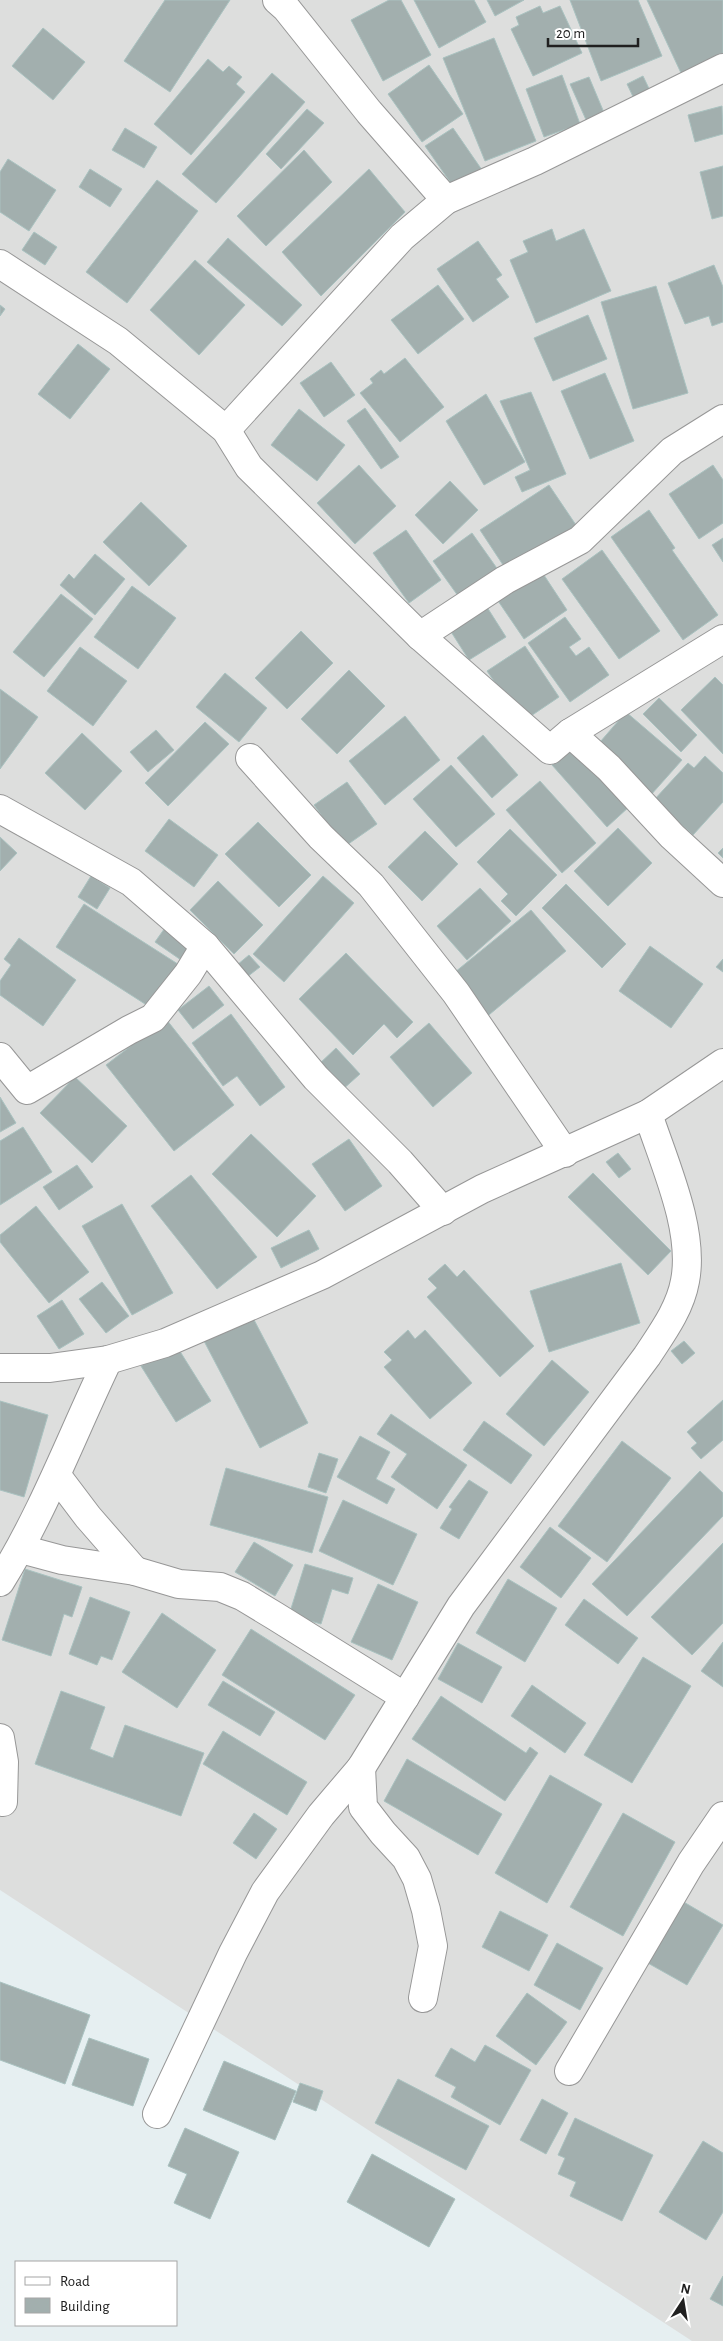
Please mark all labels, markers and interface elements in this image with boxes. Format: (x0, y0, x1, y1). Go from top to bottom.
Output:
scale bar (548, 15, 638, 47)
text: 20 m (556, 26, 585, 41)
legend (15, 2261, 178, 2326)
text: Road (60, 2274, 90, 2289)
north arrow (658, 2276, 708, 2326)
text: N (679, 2281, 692, 2297)
text: Building (60, 2299, 110, 2314)

